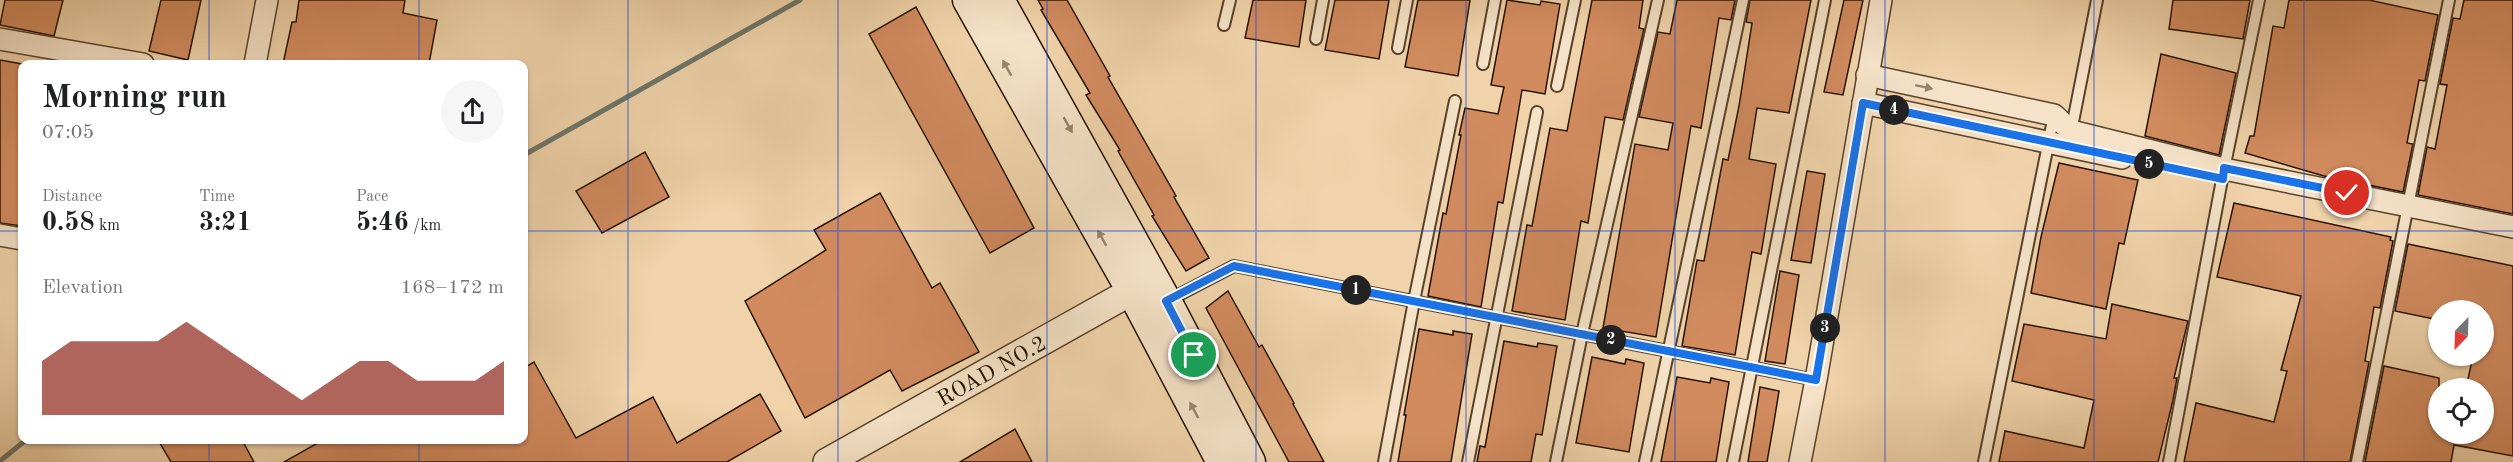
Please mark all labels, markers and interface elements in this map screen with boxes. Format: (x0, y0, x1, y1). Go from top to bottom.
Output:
one-way arrow (1002, 60, 1012, 77)
button: share (441, 80, 504, 143)
text: Morning run (42, 82, 227, 115)
one-way arrow (1915, 83, 1934, 92)
pin: 4 (1879, 95, 1909, 125)
text: 4 (1889, 102, 1899, 118)
one-way arrow (1063, 116, 1073, 133)
text: 07:05 (42, 123, 94, 143)
pin: 5 (2134, 149, 2164, 179)
text: 5 (2144, 156, 2154, 172)
pin (2321, 167, 2372, 218)
icon: check (2330, 176, 2363, 209)
text: Distance (42, 189, 102, 205)
text: Time (199, 189, 235, 205)
text: Pace (356, 189, 388, 205)
text: 0.58 (42, 210, 95, 236)
text: 3:21 (199, 210, 252, 236)
text: 5:46 (356, 210, 409, 236)
text: km (95, 218, 120, 234)
text: /km (409, 218, 441, 234)
one-way arrow (1097, 230, 1107, 247)
pin: 1 (1341, 275, 1371, 305)
text: Elevation (42, 278, 123, 298)
text: 168–172 m (401, 278, 504, 298)
text: 1 (1351, 282, 1361, 298)
north arrow (2428, 300, 2494, 366)
map controls (2428, 300, 2494, 444)
pin: 3 (1810, 313, 1840, 343)
text: 3 (1820, 320, 1830, 336)
pin: 2 (1596, 325, 1626, 355)
pin (1168, 329, 1219, 380)
text: 2 (1606, 332, 1616, 348)
street label: ROAD NO.2 (934, 333, 1050, 411)
icon: arrive (1177, 338, 1210, 371)
button: locate (2428, 378, 2494, 444)
one-way arrow (1189, 402, 1199, 419)

